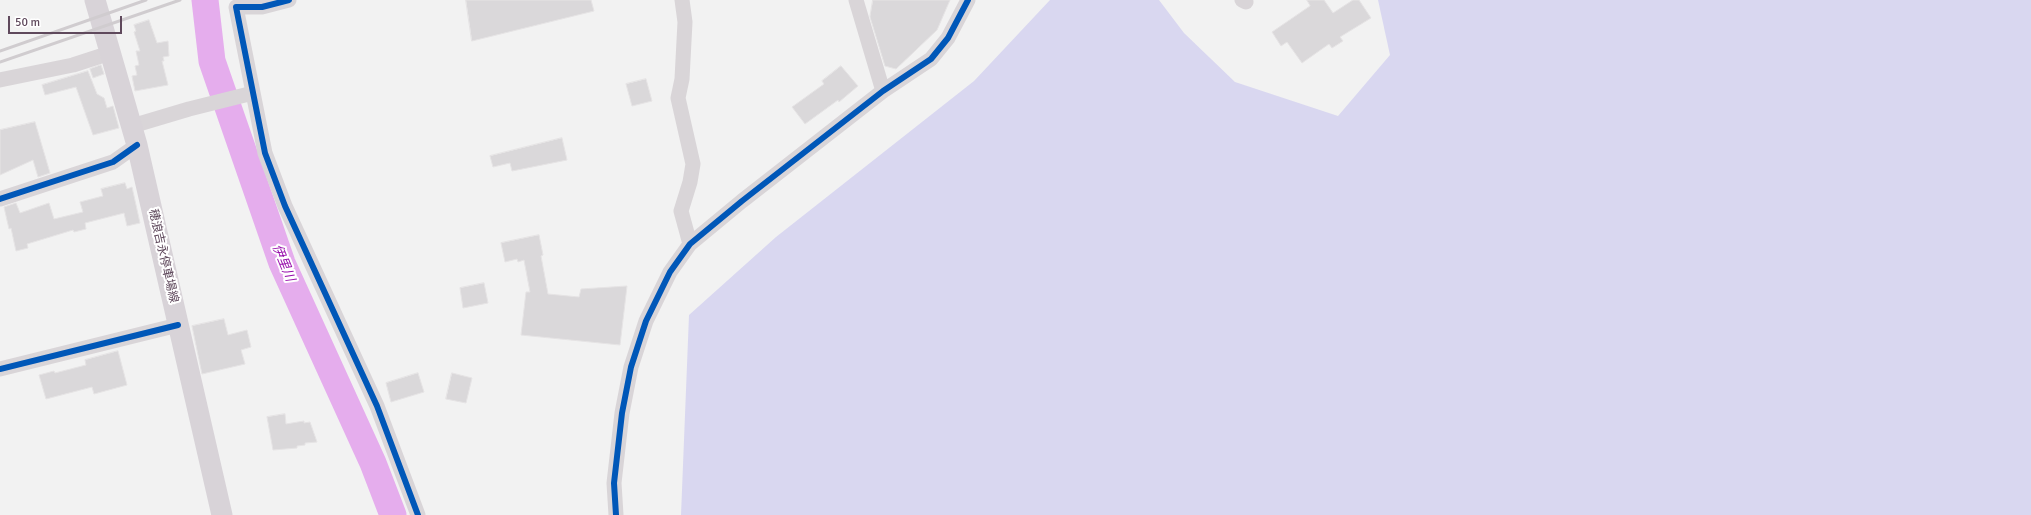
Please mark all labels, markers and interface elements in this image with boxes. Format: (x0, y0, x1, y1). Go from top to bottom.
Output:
scale bar (10, 8, 124, 34)
text: 50 m (15, 15, 40, 30)
street label: 穂浪吉永停車場線 (145, 208, 181, 304)
water label: 伊里川 (268, 242, 298, 284)

